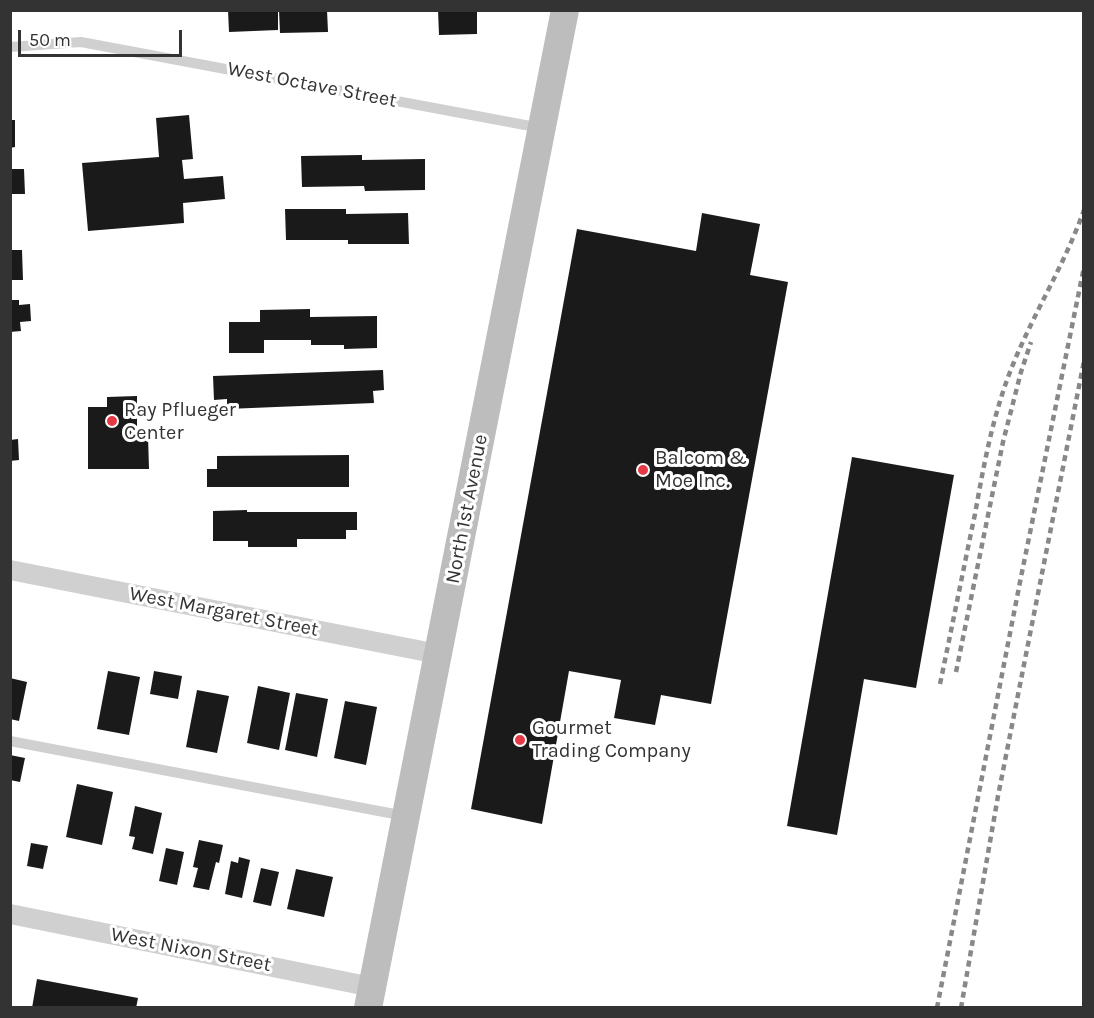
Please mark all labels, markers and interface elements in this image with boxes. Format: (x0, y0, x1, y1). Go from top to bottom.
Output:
scale bar (21, 18, 184, 56)
text: 50 m (29, 29, 71, 51)
street label: West Octave Street (225, 57, 399, 113)
place label: Ray Pflueger Center (124, 398, 236, 445)
marker: Ray Pflueger Center (105, 414, 119, 428)
street label: North 1st Avenue (441, 432, 493, 586)
place label: Balcom & Moe Inc. (655, 446, 747, 493)
marker: Balcom & Moe Inc. (636, 463, 650, 477)
street label: West Margaret Street (127, 582, 321, 642)
place label: Gourmet Trading Company (532, 716, 691, 763)
marker: Gourmet Trading Company (513, 733, 527, 747)
street label: West Nixon Street (109, 923, 273, 977)

